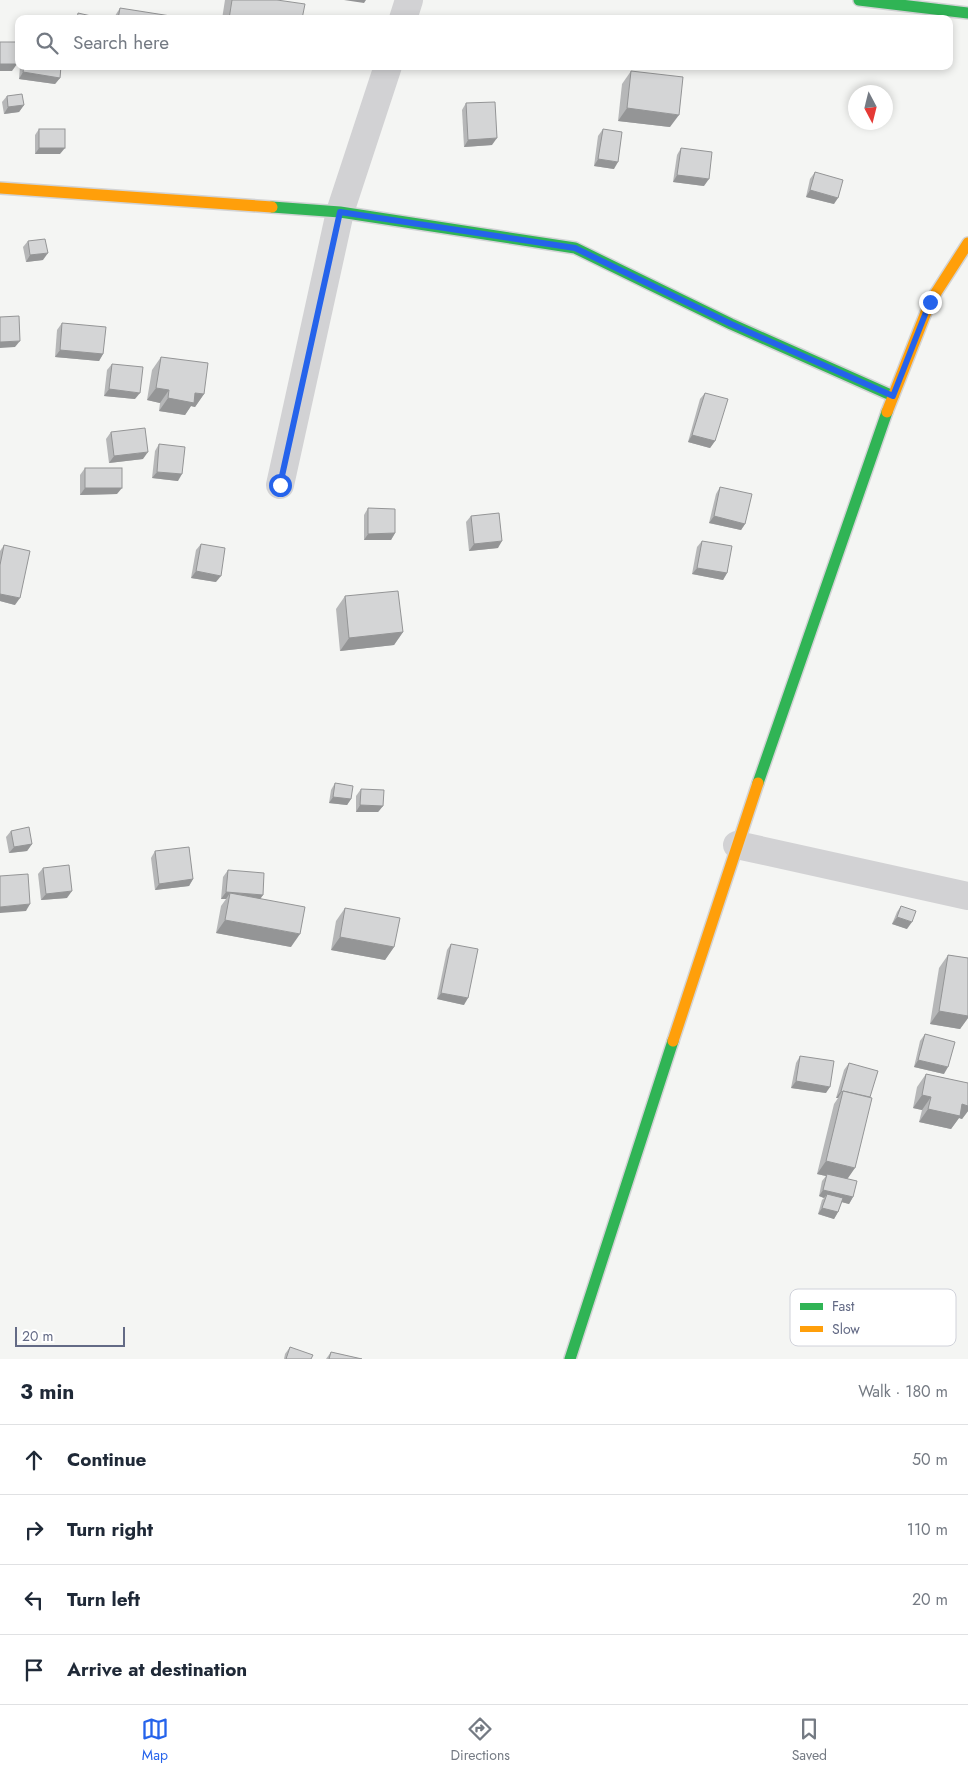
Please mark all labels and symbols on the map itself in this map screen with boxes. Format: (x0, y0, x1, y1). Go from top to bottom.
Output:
north arrow (848, 85, 893, 130)
route end (919, 291, 942, 314)
route start (269, 474, 292, 497)
legend (790, 1289, 956, 1346)
text: Fast (832, 1296, 855, 1316)
text: Slow (832, 1319, 860, 1339)
scale bar (15, 1324, 125, 1347)

